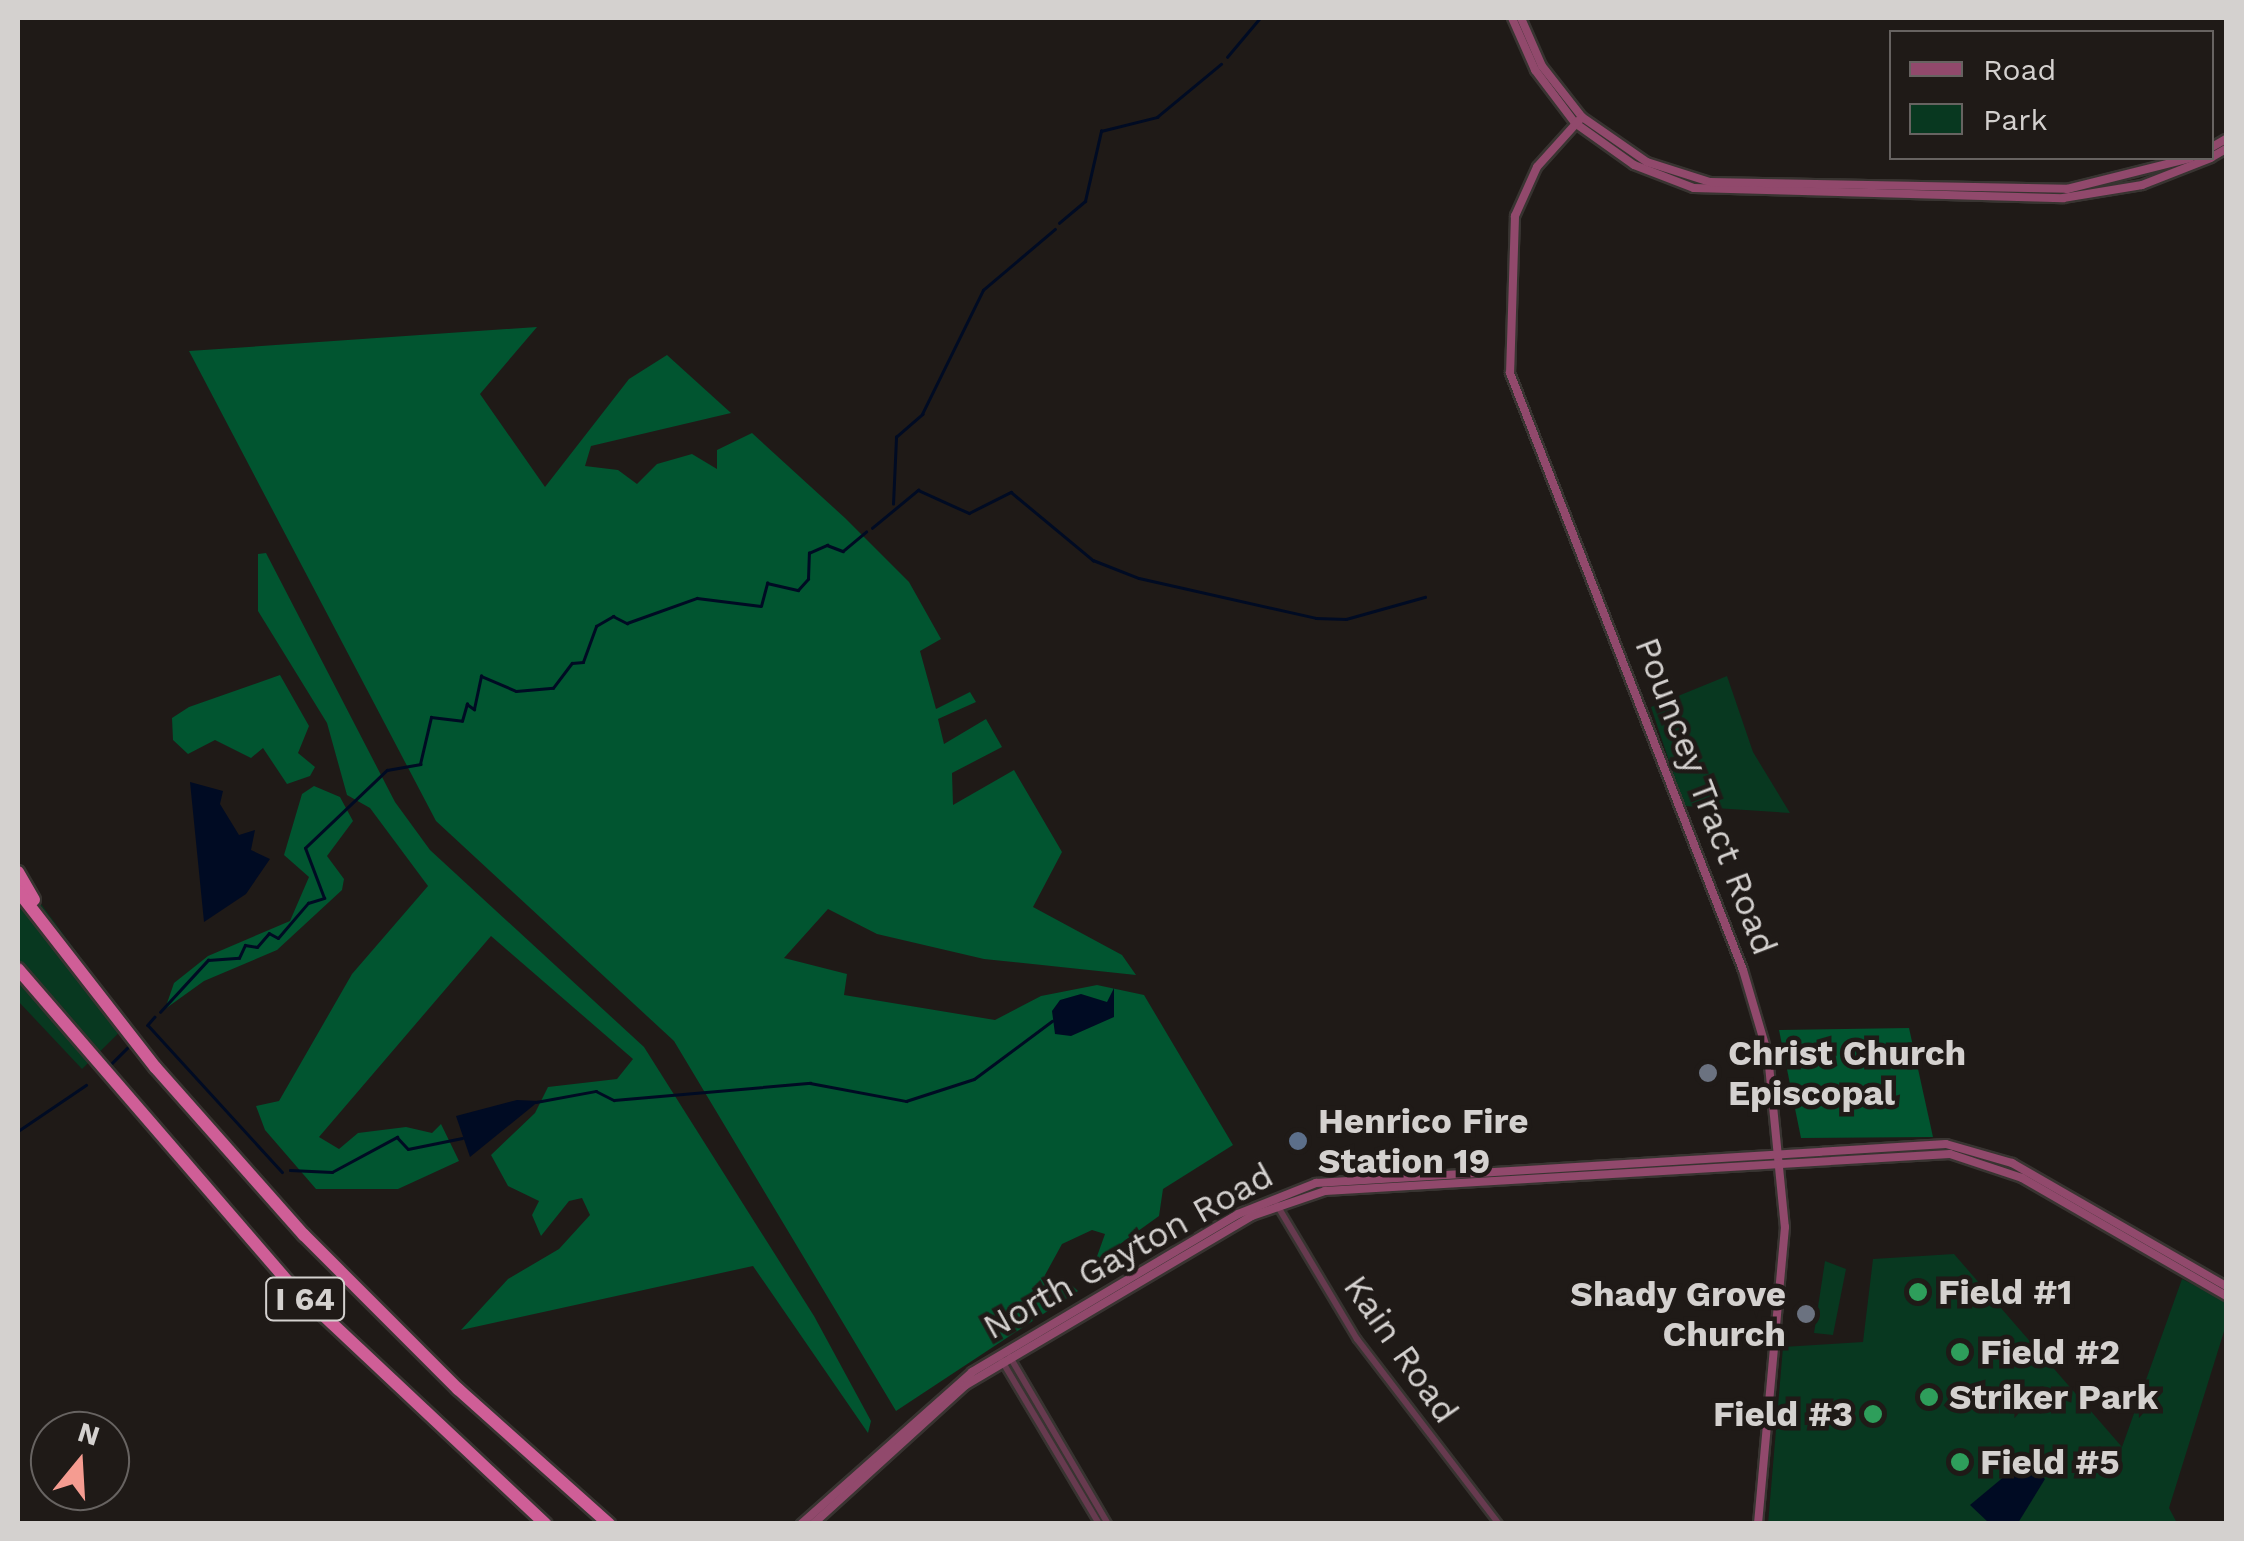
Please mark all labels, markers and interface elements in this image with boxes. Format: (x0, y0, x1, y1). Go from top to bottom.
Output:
legend (1889, 30, 2214, 160)
text: Road (1983, 52, 2056, 87)
text: Park (1983, 102, 2048, 137)
street label: Pouncey Tract Road (1626, 631, 1786, 961)
place label: Christ Church Episcopal (1728, 1032, 1966, 1114)
marker: Christ Church Episcopal (1697, 1062, 1719, 1084)
place label: Henrico Fire Station 19 (1318, 1100, 1529, 1182)
marker: Henrico Fire Station 19 (1287, 1130, 1309, 1152)
street label: North Gayton Road (976, 1154, 1280, 1348)
street label: Kain Road (1335, 1267, 1467, 1431)
place label: Field #1 (1938, 1271, 2072, 1313)
road number: I 64 (265, 1272, 345, 1326)
place label: Shady Grove Church (1570, 1273, 1786, 1355)
marker: Field #1 (1907, 1281, 1929, 1303)
marker: Shady Grove Church (1795, 1303, 1817, 1325)
place label: Field #2 (1980, 1331, 2120, 1373)
marker: Field #2 (1949, 1341, 1971, 1363)
place label: Striker Park (1949, 1376, 2159, 1418)
marker: Striker Park (1918, 1386, 1940, 1408)
place label: Field #3 (1713, 1393, 1853, 1435)
marker: Field #3 (1862, 1403, 1884, 1425)
north arrow (30, 1411, 130, 1511)
text: N (74, 1415, 104, 1453)
place label: Field #5 (1980, 1441, 2120, 1483)
marker: Field #5 (1949, 1451, 1971, 1473)

